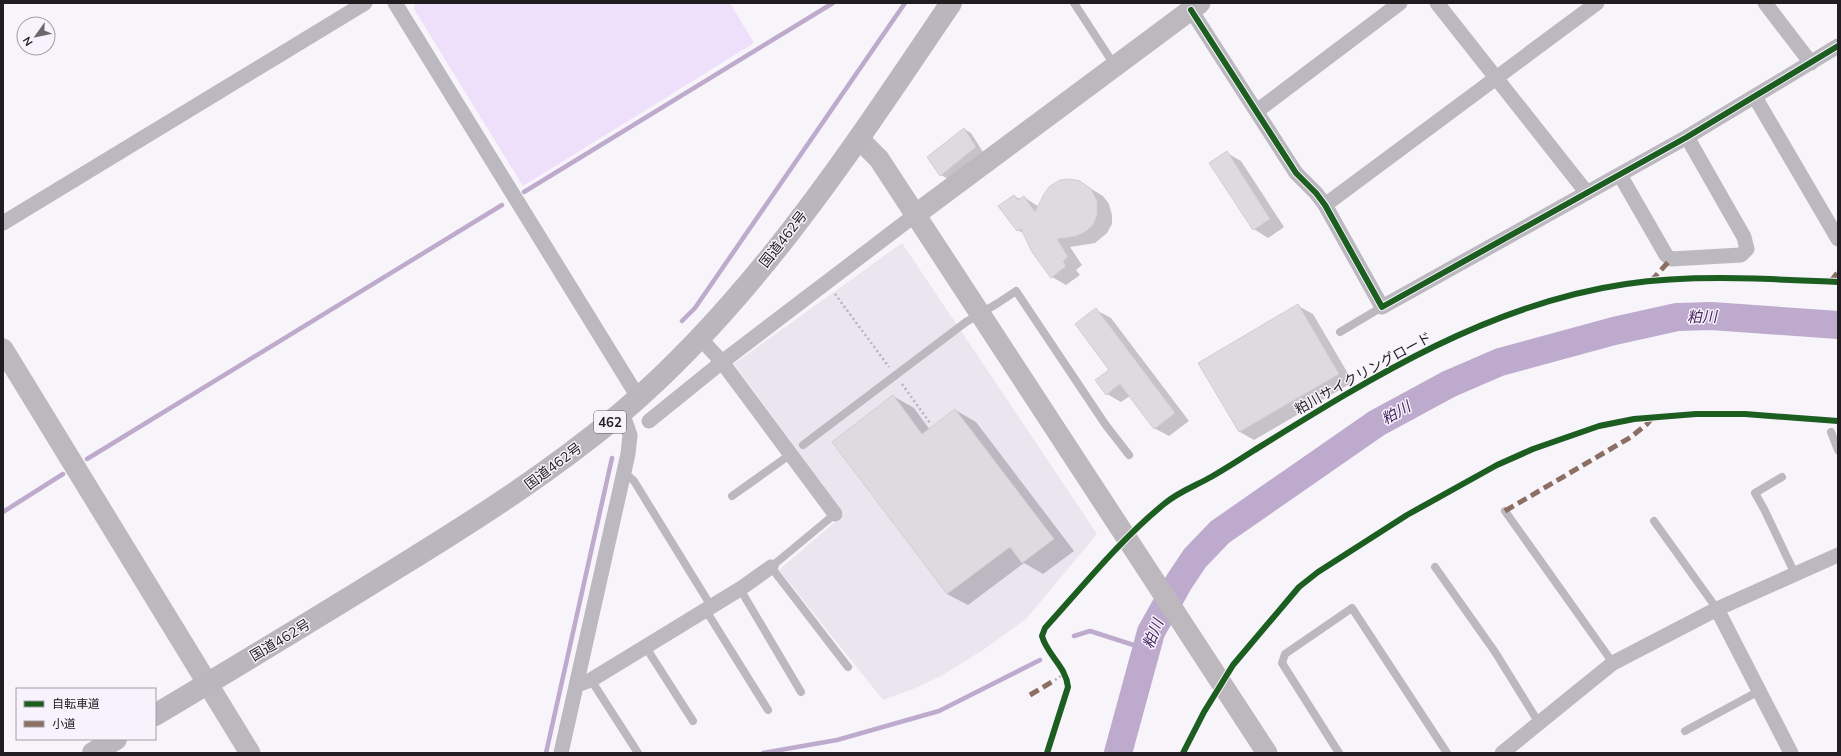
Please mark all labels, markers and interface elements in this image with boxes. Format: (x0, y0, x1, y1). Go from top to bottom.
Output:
north arrow (16, 16, 56, 56)
text: N (19, 34, 36, 49)
street label: 国道462号 (755, 207, 811, 271)
water label: 粕川 (1687, 307, 1719, 326)
street label: 粕川サイクリングロード (1292, 328, 1434, 418)
water label: 粕川 (1379, 398, 1413, 428)
road number: 462 (594, 411, 626, 433)
street label: 国道462号 (521, 439, 585, 493)
water label: 粕川 (1138, 614, 1168, 651)
street label: 国道462号 (247, 615, 313, 665)
legend (16, 688, 156, 740)
text: 自転車道 (52, 696, 100, 711)
text: 小道 (52, 716, 76, 731)

